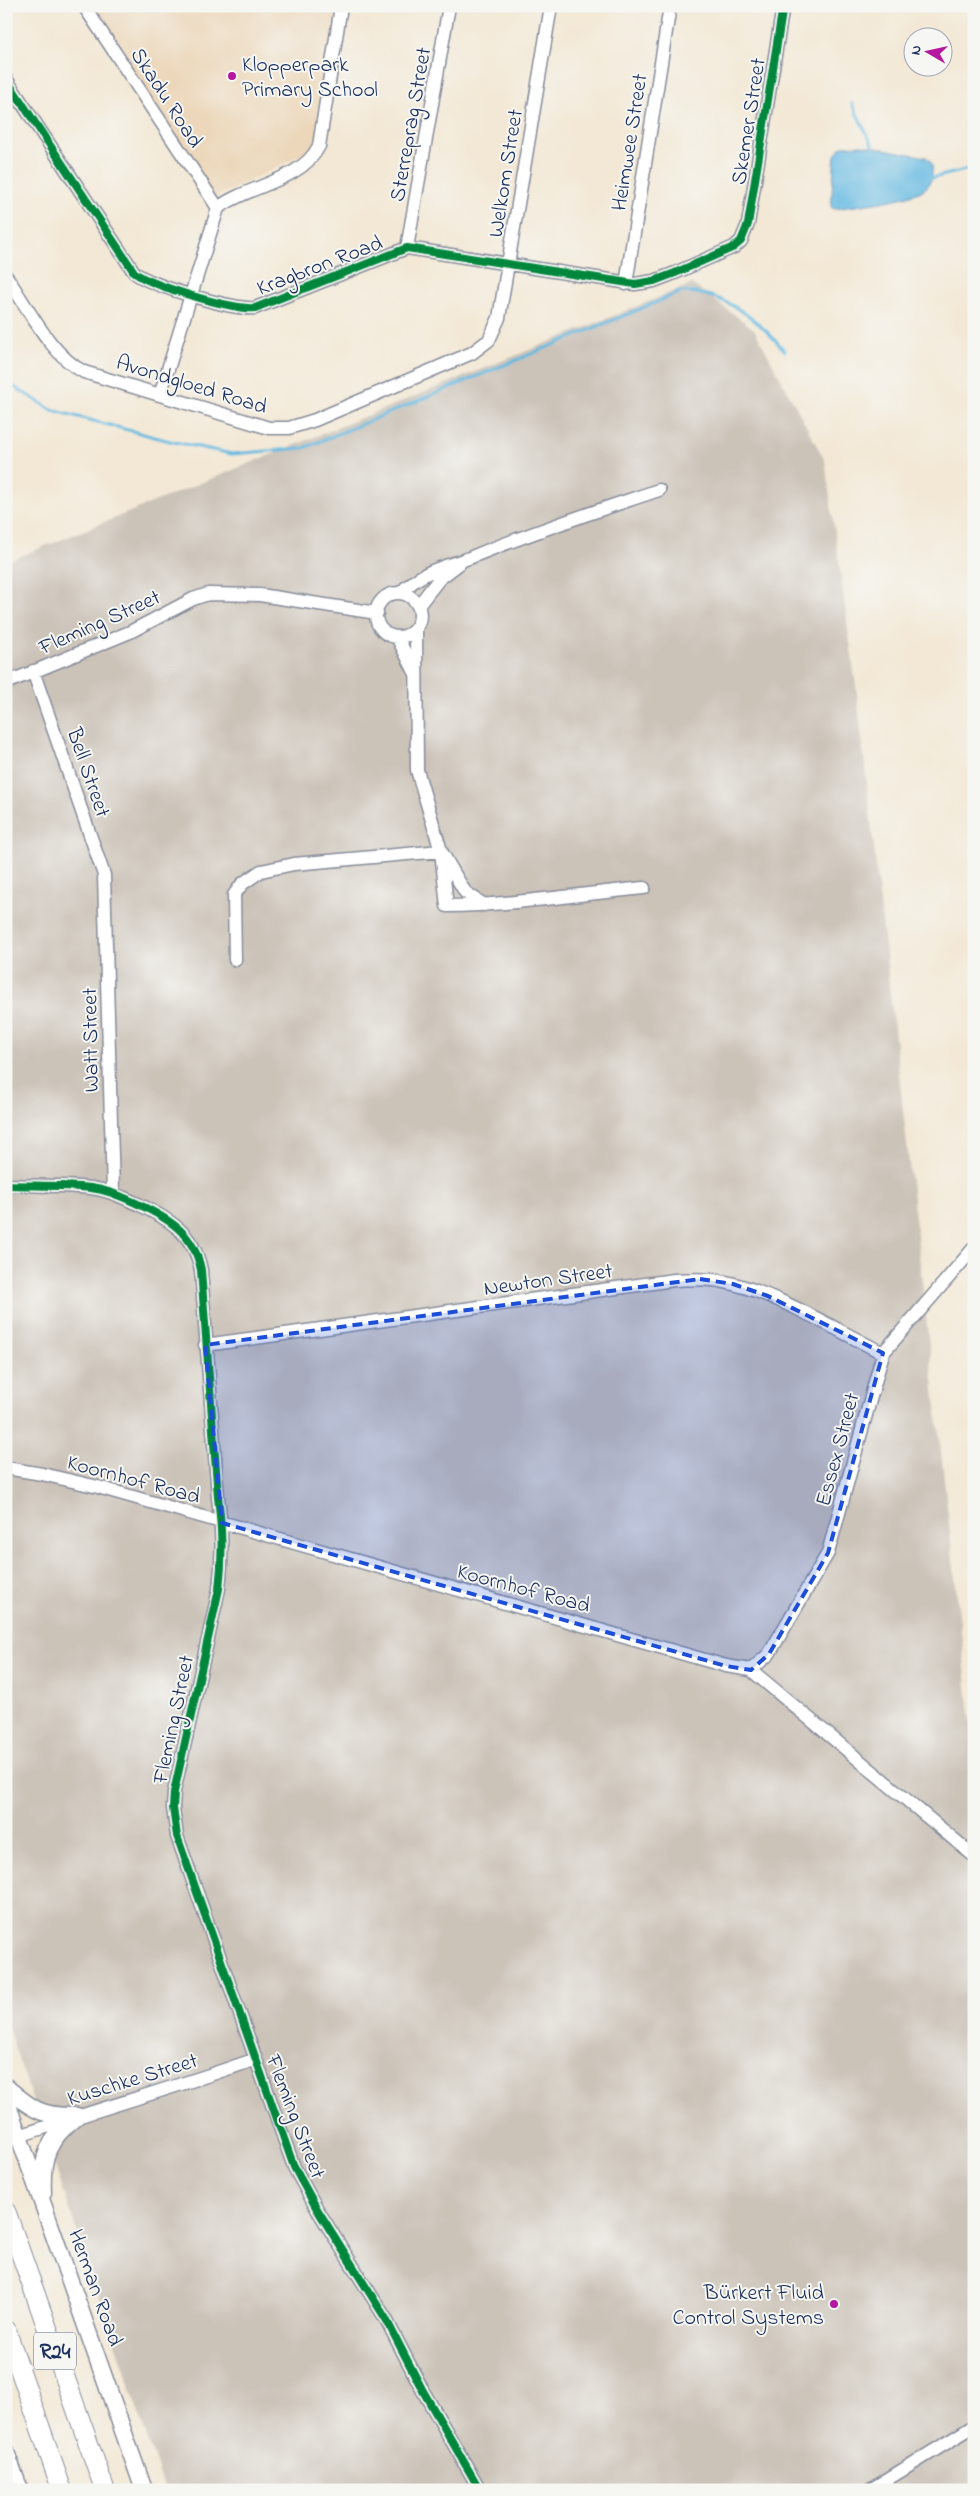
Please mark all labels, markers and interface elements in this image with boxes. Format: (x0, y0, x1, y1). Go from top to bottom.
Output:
north arrow (902, 28, 952, 78)
street label: Skadu Road (121, 42, 210, 155)
street label: Sterreprag Street (383, 44, 442, 204)
text: N (906, 44, 928, 57)
place label: Klopperpark Primary School (242, 50, 378, 108)
street label: Skemer Street (724, 55, 776, 187)
marker: Klopperpark Primary School (226, 70, 238, 82)
street label: Heimwee Street (604, 71, 658, 214)
street label: Welkom Street (481, 106, 533, 240)
street label: Kragbron Road (253, 228, 388, 306)
street label: Avondgloed Road (111, 348, 271, 425)
street label: Fleming Street (33, 582, 167, 666)
street label: Bell Street (57, 723, 118, 823)
street label: Watt Street (75, 987, 109, 1093)
street label: Newton Street (482, 1256, 615, 1306)
street label: Essex Street (808, 1389, 870, 1510)
street label: Koornhof Road (63, 1448, 203, 1514)
street label: Koornhof Road (453, 1557, 593, 1623)
street label: Fleming Street (146, 1652, 205, 1788)
street label: Kuschke Street (64, 2046, 203, 2116)
street label: Fleming Street (255, 2049, 333, 2185)
street label: Herman Road (58, 2225, 130, 2351)
place label: Bürkert Fluid Control Systems (672, 2278, 824, 2336)
marker: Bürkert Fluid Control Systems (828, 2298, 840, 2310)
road number: R24 (34, 2332, 76, 2370)

